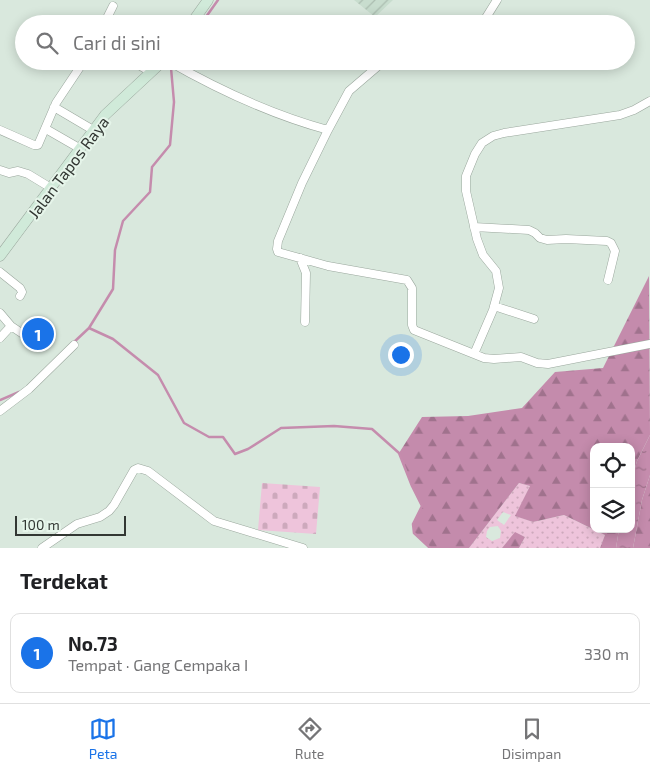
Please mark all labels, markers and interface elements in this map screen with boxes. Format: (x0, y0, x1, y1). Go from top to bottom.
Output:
search box (15, 15, 635, 70)
icon: search (33, 29, 61, 57)
text: Cari di sini (73, 31, 161, 54)
street label: Jalan Tapos Raya (23, 112, 113, 222)
pin: 1 (22, 315, 54, 353)
your location (388, 342, 414, 368)
map controls (590, 443, 635, 533)
button: locate (590, 443, 635, 488)
button: layers (590, 488, 635, 533)
scale bar (15, 513, 126, 536)
text: 100 m (22, 516, 60, 533)
text: Terdekat (20, 568, 108, 593)
text: No.73 (68, 632, 118, 655)
text: 1 (34, 644, 40, 663)
text: 330 m (584, 644, 629, 663)
text: Tempat · Gang Cempaka I (68, 655, 248, 674)
tab: Peta (89, 715, 117, 762)
tab: Rute (295, 715, 324, 762)
tab: Disimpan (502, 715, 561, 762)

